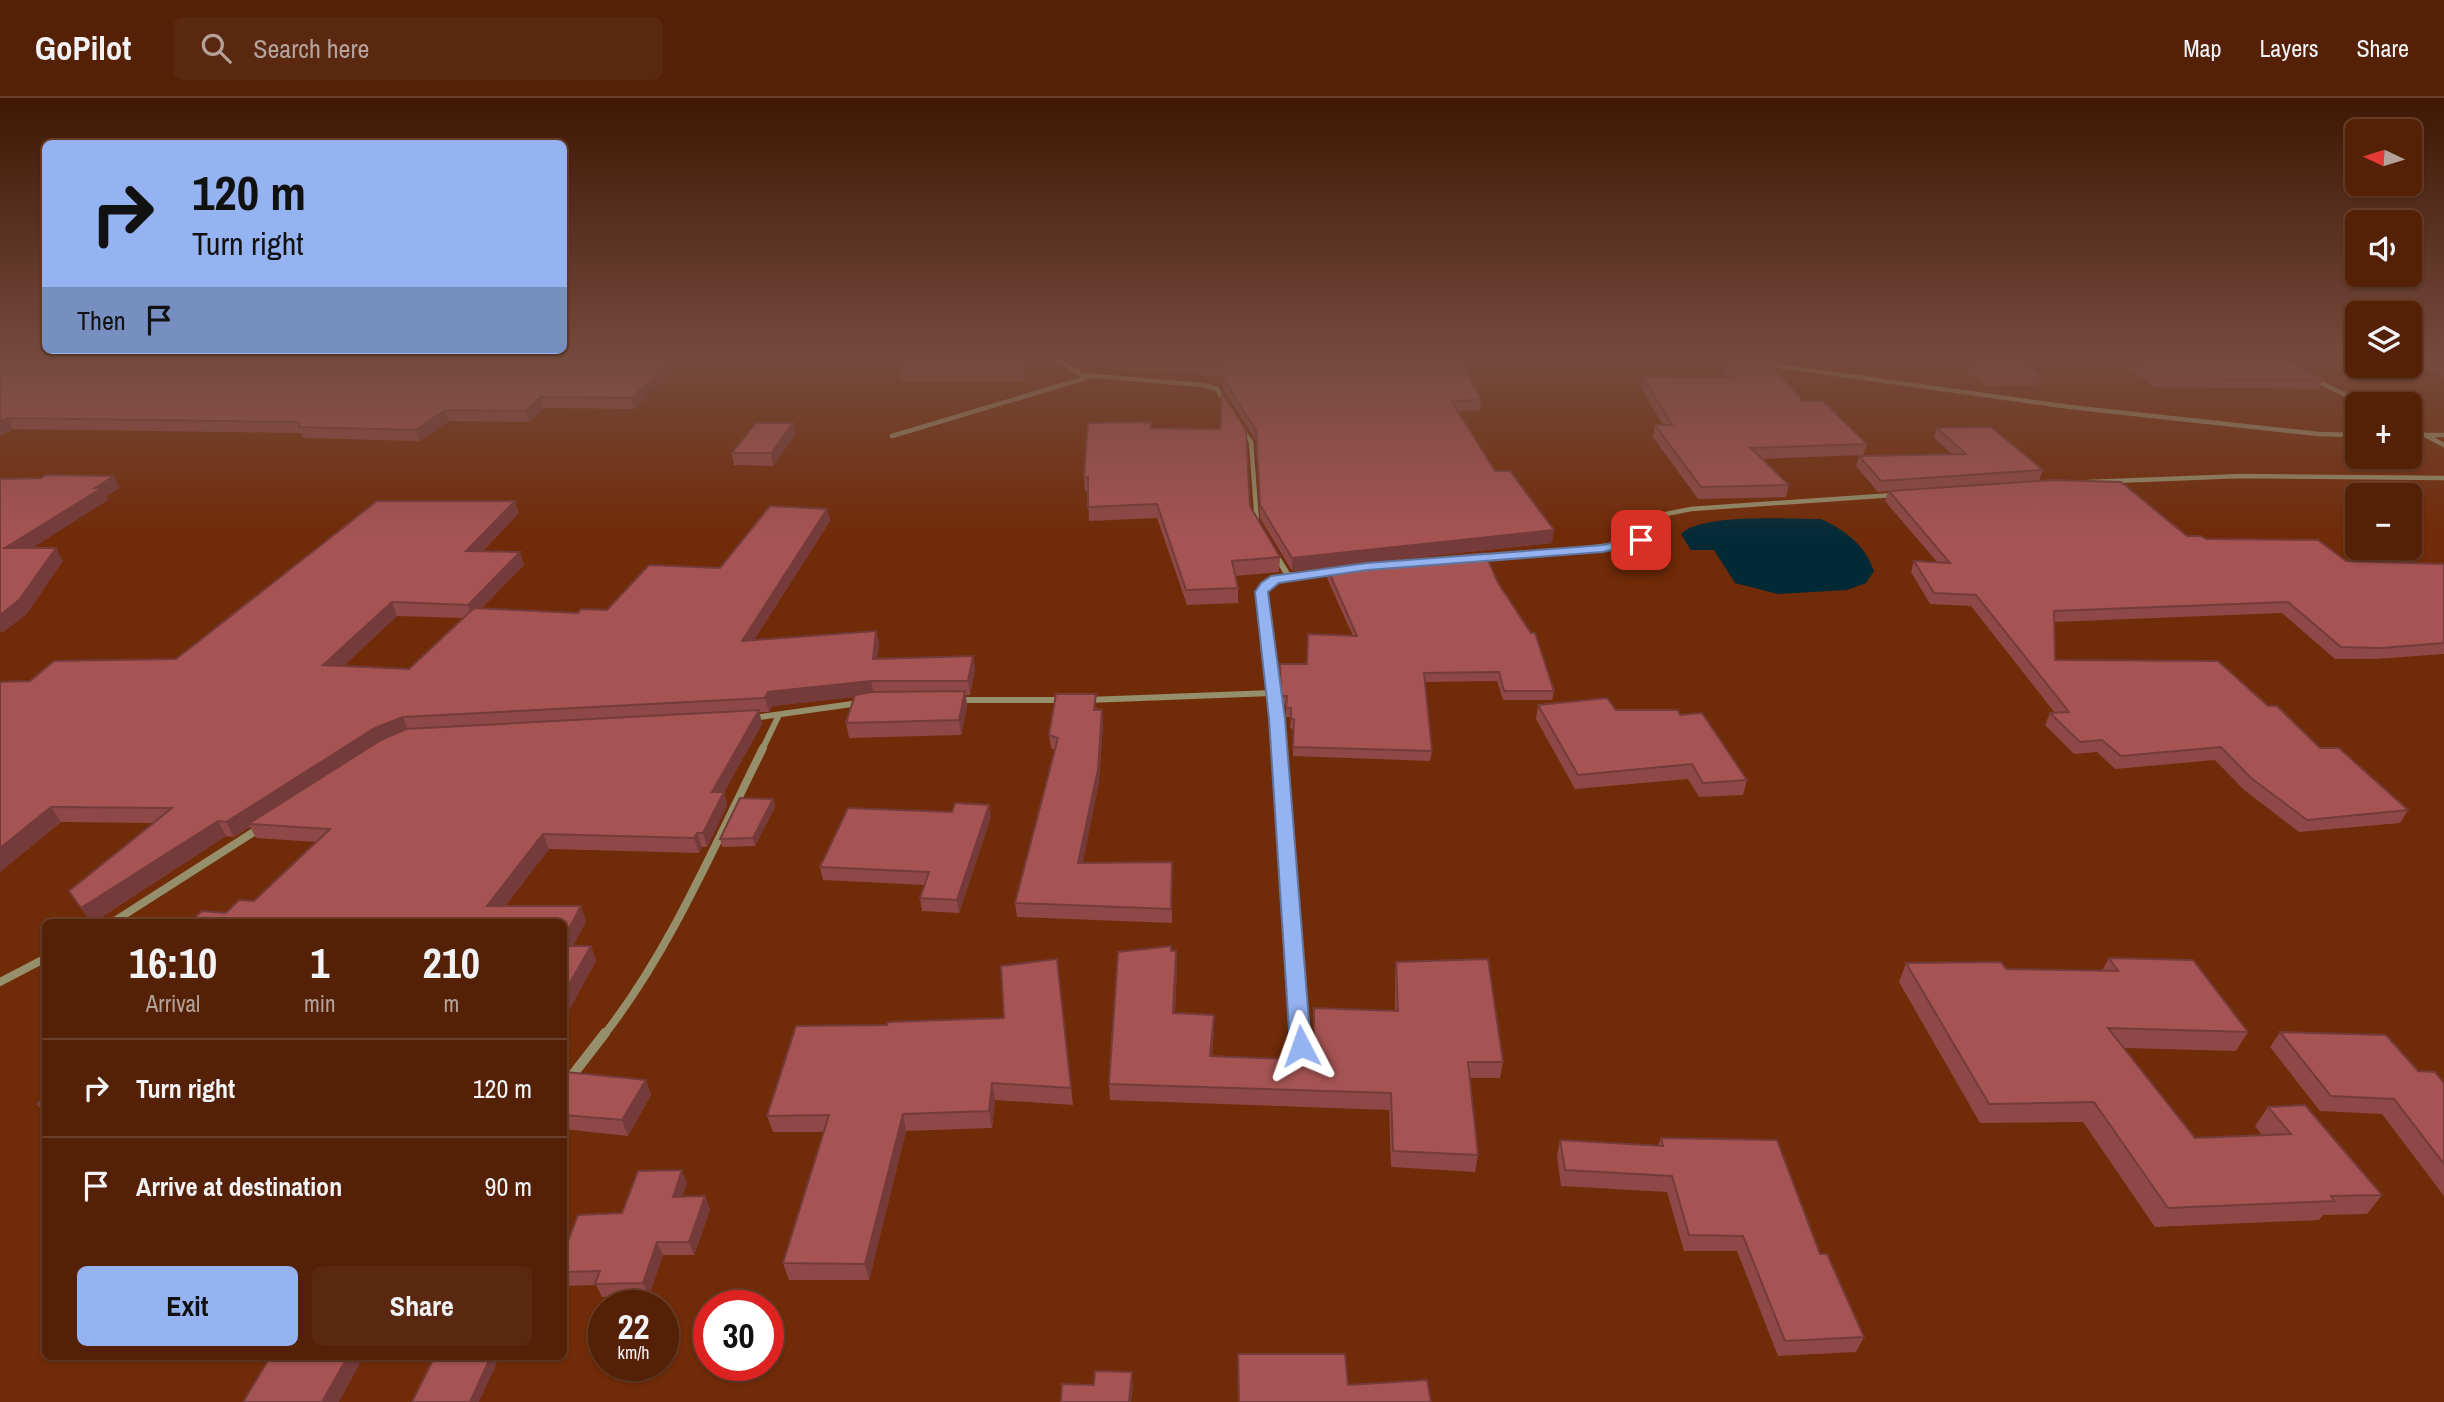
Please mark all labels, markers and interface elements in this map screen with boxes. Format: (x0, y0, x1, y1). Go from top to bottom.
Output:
search box (173, 17, 663, 80)
text: GoPilot (35, 26, 131, 70)
icon: search (197, 29, 235, 67)
text: Search here (253, 31, 369, 66)
text: Map (2183, 32, 2221, 64)
text: Layers (2259, 32, 2318, 64)
text: Share (2356, 32, 2409, 64)
north arrow (2345, 119, 2422, 196)
map controls (2345, 119, 2422, 560)
text: 120 m (192, 159, 306, 225)
icon: right (77, 168, 168, 259)
button: sound (2345, 210, 2422, 287)
text: Turn right (192, 222, 304, 265)
icon: arrive (140, 301, 178, 339)
button: layers (2345, 301, 2422, 378)
text: Then (77, 303, 126, 338)
button: + (2345, 392, 2422, 469)
button: − (2345, 483, 2422, 560)
pin (1611, 510, 1671, 570)
icon: arrive (1622, 521, 1660, 559)
text: 16:10 (129, 935, 217, 991)
text: 1 (310, 935, 329, 991)
text: 210 (423, 935, 480, 991)
text: Arrival (146, 988, 200, 1019)
text: min (304, 988, 336, 1019)
text: m (443, 988, 459, 1019)
position arrow (1264, 1009, 1338, 1083)
icon: right (77, 1069, 115, 1107)
text: Turn right (136, 1071, 235, 1106)
text: 120 m (473, 1071, 532, 1106)
icon: arrive (77, 1167, 115, 1205)
text: Arrive at destination (136, 1169, 342, 1204)
text: 90 m (485, 1169, 532, 1204)
button: Exit (77, 1266, 298, 1346)
button: Share (312, 1266, 532, 1346)
speed limit sign: 30 (693, 1290, 784, 1381)
text: 22 (618, 1303, 649, 1350)
text: km/h (618, 1340, 650, 1365)

